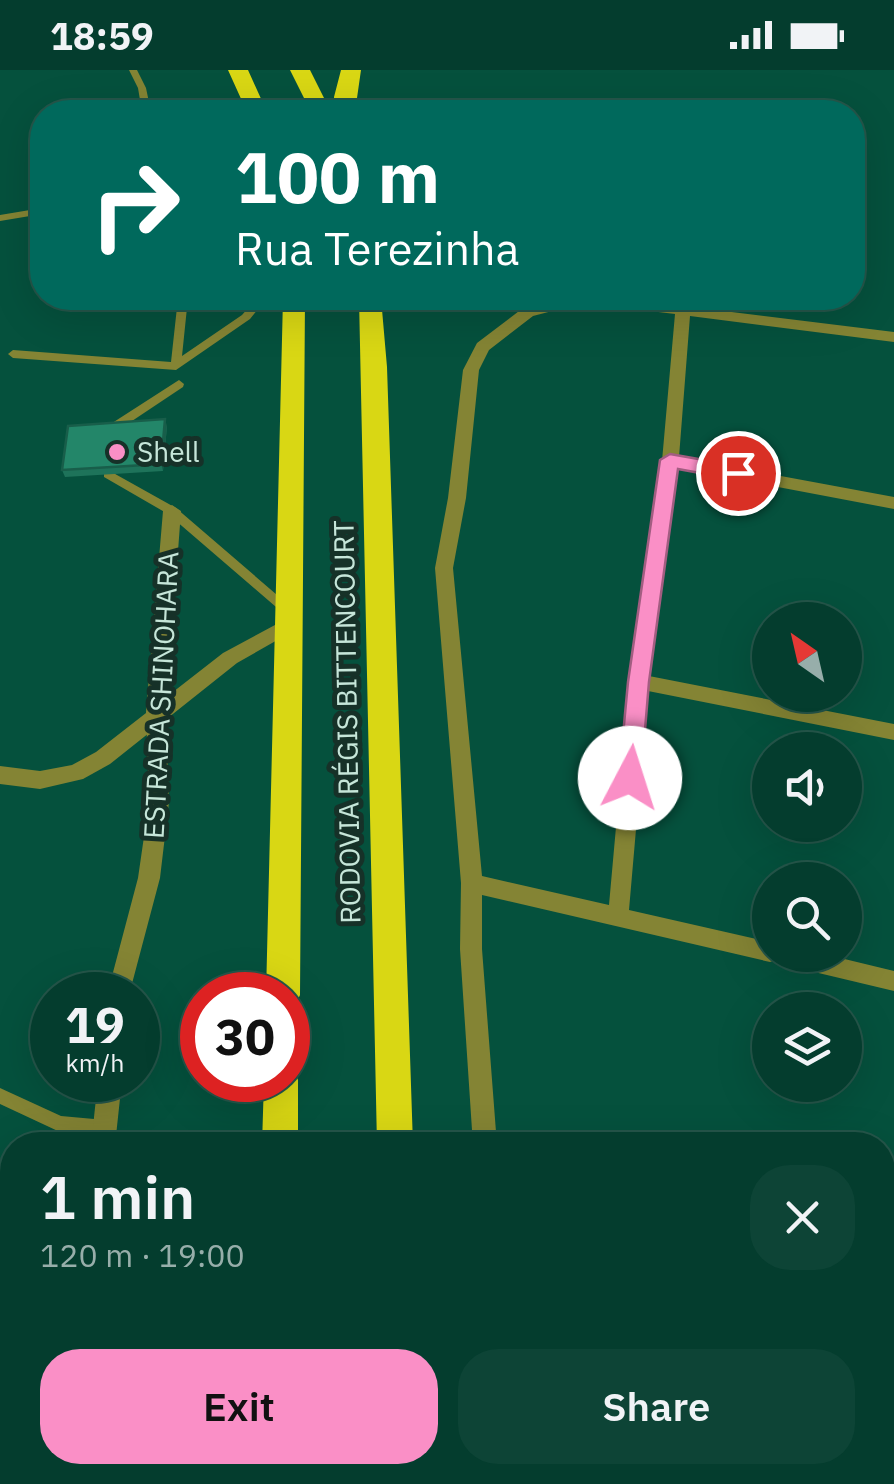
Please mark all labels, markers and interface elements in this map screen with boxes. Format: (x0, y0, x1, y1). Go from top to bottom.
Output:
text: 18:59 (50, 11, 154, 60)
text: 100 m (235, 131, 440, 222)
icon: right (70, 140, 200, 270)
text: Rua Terezinha (235, 219, 520, 277)
pin (696, 431, 781, 516)
place label: Shell (137, 433, 200, 470)
marker: Shell (106, 441, 128, 463)
icon: arrive (711, 446, 766, 501)
street label: RODOVIA RÉGIS BITTENCOURT (324, 520, 369, 924)
street label: ESTRADA SHINOHARA (134, 550, 187, 840)
north arrow (752, 602, 862, 712)
map controls (752, 602, 862, 1102)
position arrow (578, 726, 682, 830)
button: sound (752, 732, 862, 842)
button: search (752, 862, 862, 972)
speed limit sign: 30 (180, 972, 310, 1102)
text: 19 (65, 992, 125, 1057)
button: layers (752, 992, 862, 1102)
text: km/h (66, 1046, 124, 1079)
text: 1 min (40, 1157, 195, 1236)
button: close (750, 1165, 855, 1270)
text: 120 m · 19:00 (40, 1234, 245, 1276)
button: Exit (40, 1349, 438, 1464)
button: Share (458, 1349, 855, 1464)

